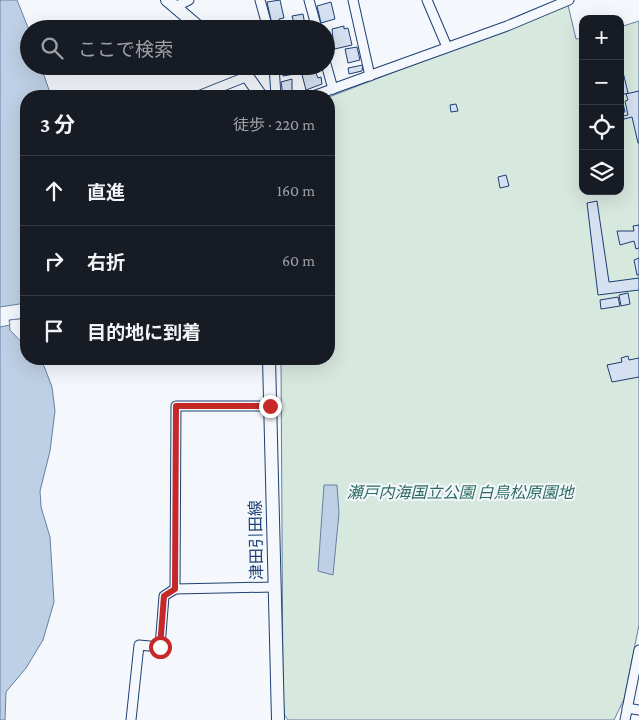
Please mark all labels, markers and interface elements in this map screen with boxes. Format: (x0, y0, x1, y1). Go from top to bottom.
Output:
map controls (579, 15, 624, 195)
button: + (579, 15, 624, 60)
search box (20, 20, 335, 75)
icon: search (38, 34, 66, 62)
text: ここで検索 (78, 39, 173, 60)
button: − (579, 60, 624, 105)
button: locate (579, 105, 624, 150)
text: 3 分 (40, 113, 75, 137)
text: 徒歩 · 220 m (233, 116, 315, 133)
button: layers (579, 150, 624, 195)
icon: ahead (40, 177, 68, 205)
text: 直進 (87, 182, 125, 203)
text: 160 m (277, 182, 315, 199)
icon: right (40, 247, 68, 275)
text: 右折 (87, 252, 125, 273)
text: 60 m (282, 252, 315, 269)
icon: arrive (40, 317, 68, 345)
text: 目的地に到着 (87, 322, 201, 343)
route end (259, 395, 282, 418)
park label: 瀬戸内海国立公園 白鳥松原園地 (346, 484, 575, 501)
street label: 津田引田線 (247, 500, 265, 580)
route start (149, 636, 172, 659)

